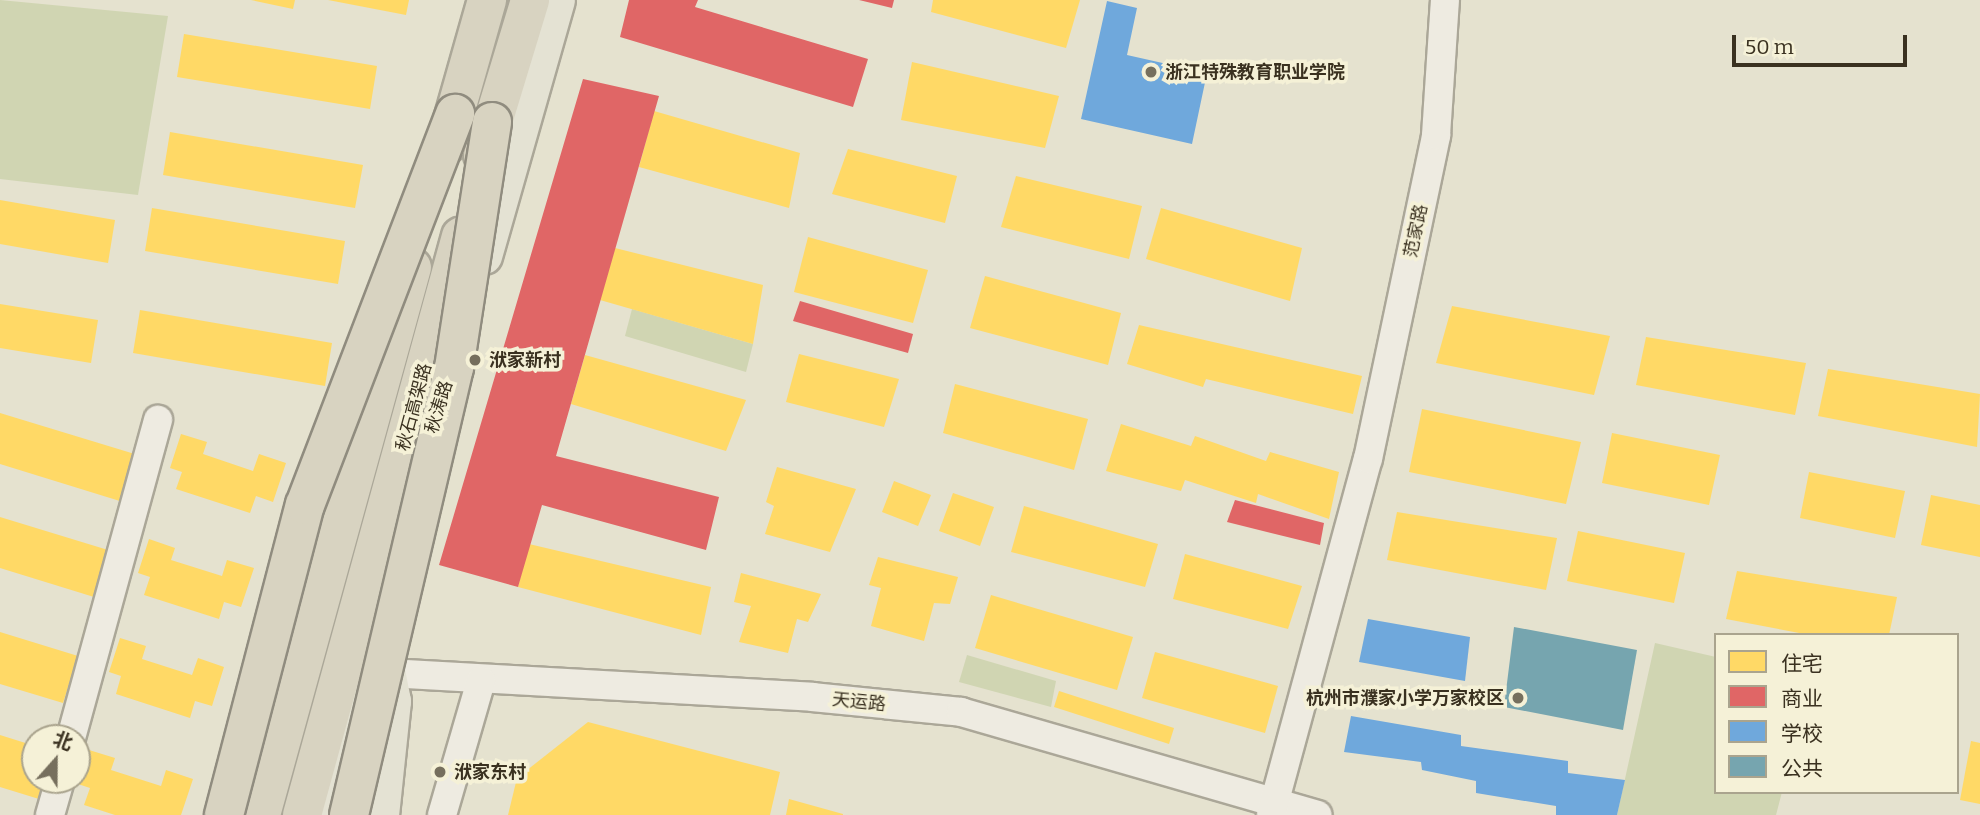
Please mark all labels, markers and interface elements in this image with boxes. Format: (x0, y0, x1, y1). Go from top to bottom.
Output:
scale bar (1735, 21, 1910, 65)
text: 50 m (1745, 34, 1794, 60)
place label: 浙江特殊教育职业学院 (1165, 61, 1345, 83)
marker: 浙江特殊教育职业学院 (1143, 64, 1159, 80)
street label: 范家路 (1400, 202, 1432, 260)
place label: 洑家新村 (489, 349, 561, 371)
marker: 洑家新村 (467, 352, 483, 368)
street label: 秋石高架路 (392, 361, 436, 453)
street label: 秋涛路 (421, 378, 457, 436)
legend (1714, 633, 1959, 794)
text: 住宅 (1781, 651, 1823, 677)
text: 商业 (1781, 686, 1823, 712)
place label: 杭州市濮家小学万家校区 (1306, 687, 1504, 709)
street label: 天运路 (831, 688, 887, 716)
marker: 杭州市濮家小学万家校区 (1510, 690, 1526, 706)
text: 学校 (1781, 721, 1823, 747)
north arrow (21, 724, 91, 794)
text: 北 (50, 727, 76, 755)
text: 公共 (1781, 756, 1823, 782)
place label: 洑家东村 (454, 761, 526, 783)
marker: 洑家东村 (432, 764, 448, 780)

